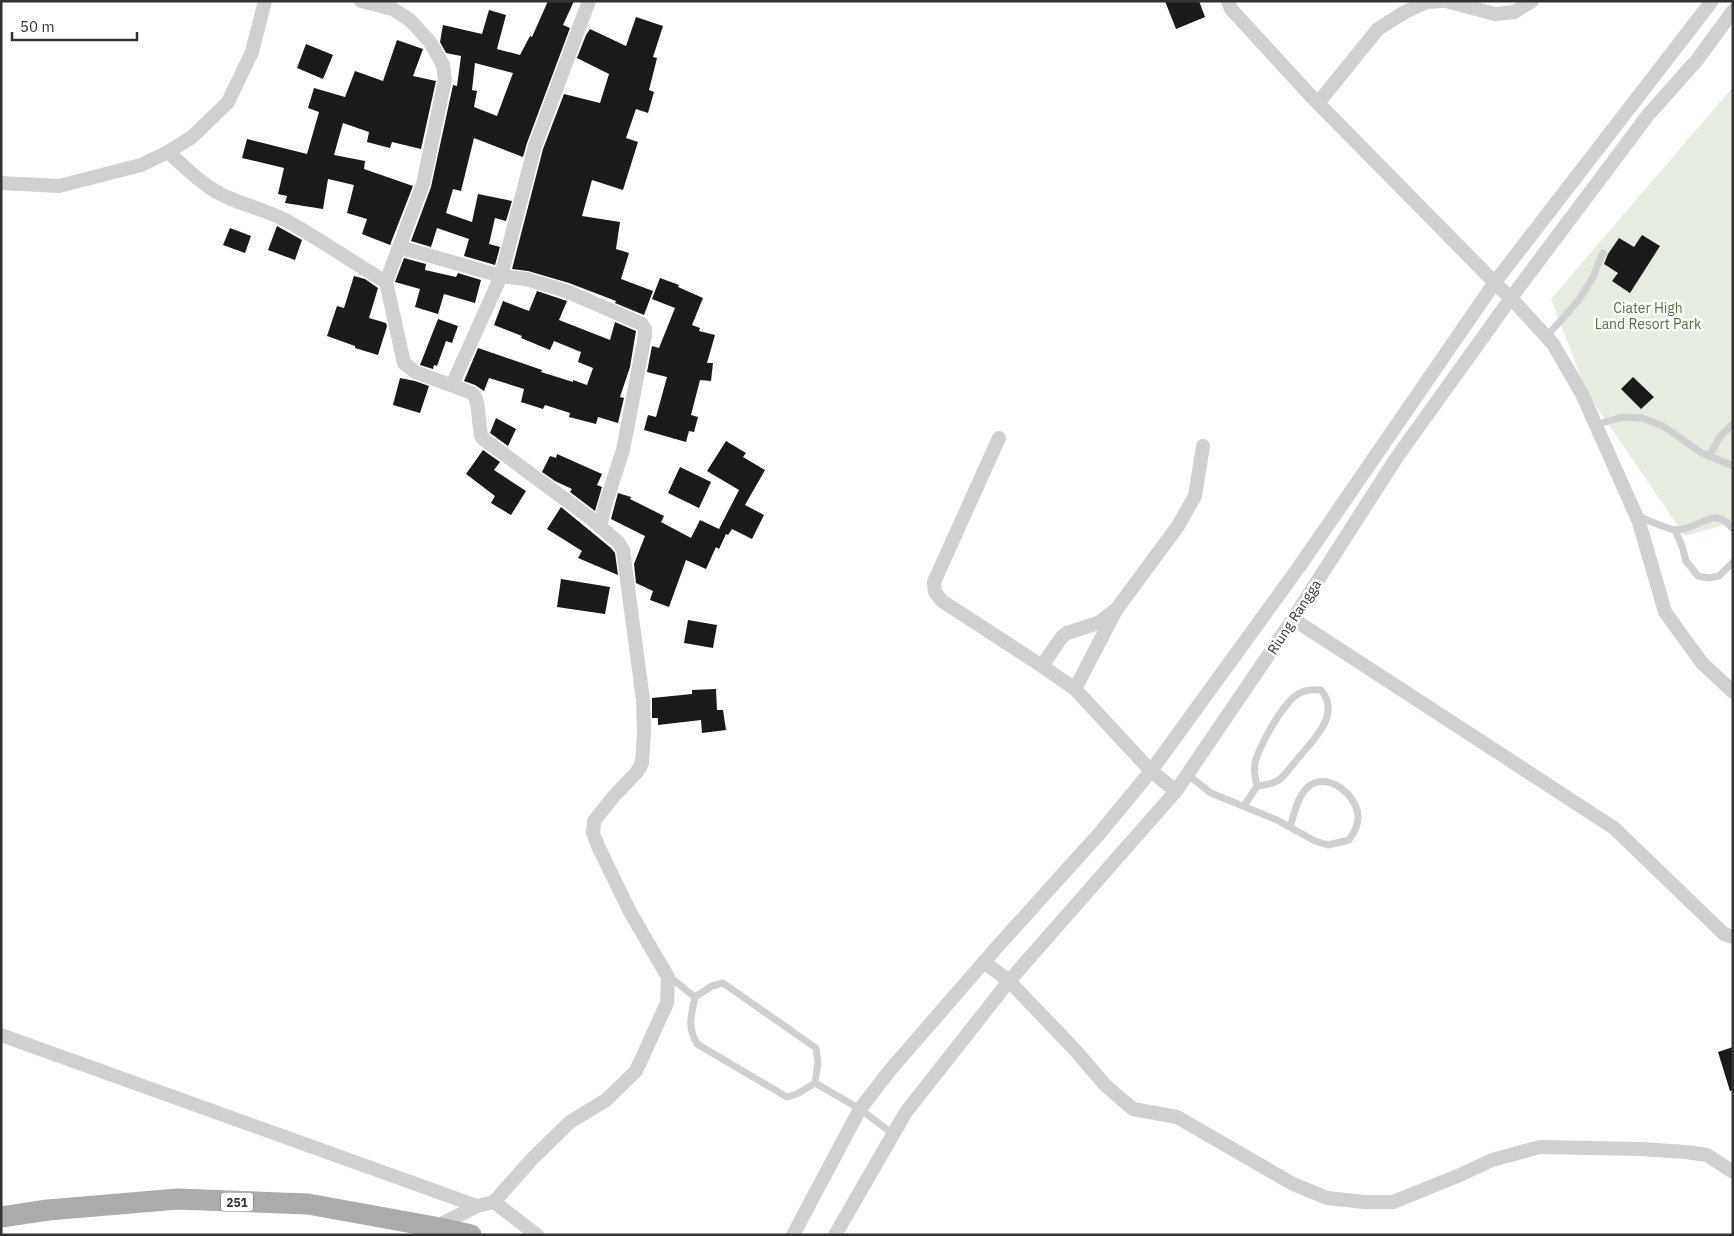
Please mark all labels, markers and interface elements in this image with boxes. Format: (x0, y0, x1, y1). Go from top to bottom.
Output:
scale bar (12, 10, 138, 42)
text: 50 m (20, 17, 55, 36)
park label: Ciater High Land Resort Park (1595, 299, 1702, 333)
street label: Riung Rangga (1263, 576, 1325, 658)
road number: 251 (221, 1192, 253, 1212)

